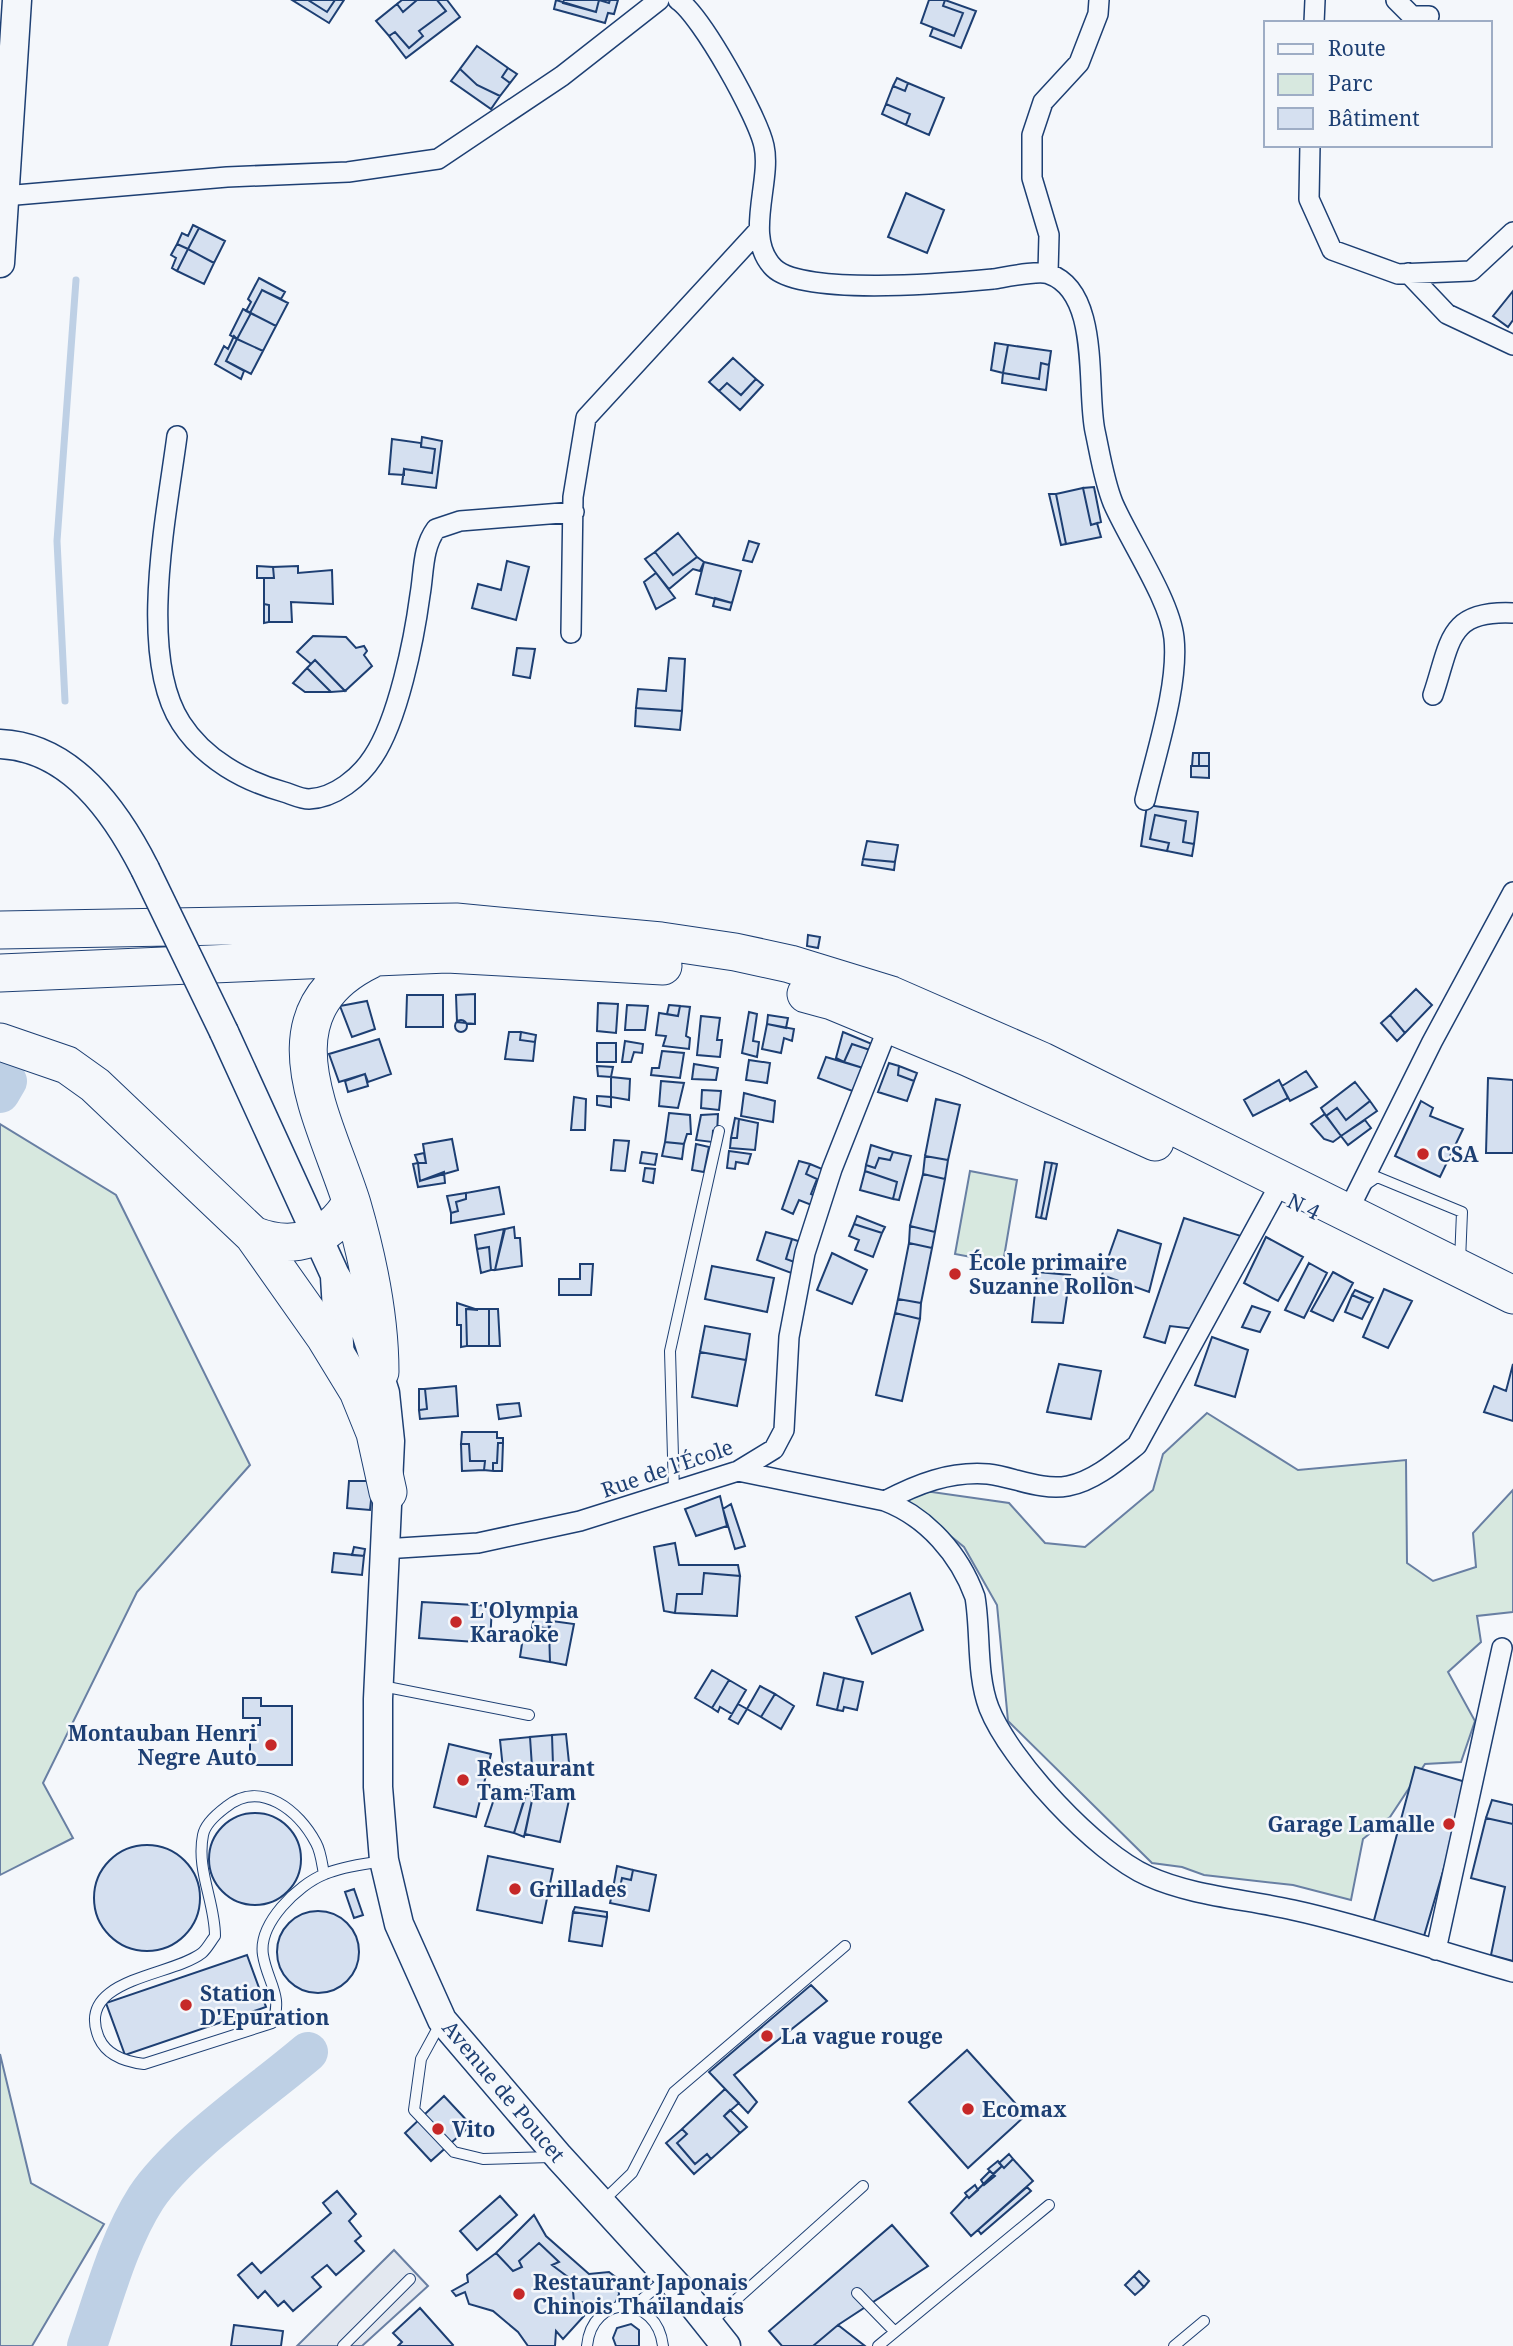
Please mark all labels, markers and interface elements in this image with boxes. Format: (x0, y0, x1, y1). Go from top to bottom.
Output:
legend (1264, 21, 1492, 147)
text: Route (1328, 34, 1386, 62)
text: Parc (1328, 69, 1373, 97)
text: Bâtiment (1328, 104, 1420, 132)
place label: CSA (1437, 1140, 1479, 1168)
marker: CSA (1415, 1146, 1431, 1162)
street label: N 4 (1283, 1186, 1325, 1226)
place label: École primaire Suzanne Rollon (969, 1248, 1134, 1300)
marker: École primaire Suzanne Rollon (947, 1266, 963, 1282)
street label: Rue de l'École (597, 1432, 737, 1504)
place label: L'Olympia Karaoke (470, 1596, 579, 1648)
marker: L'Olympia Karaoke (448, 1614, 464, 1630)
place label: Montauban Henri Negre Auto (68, 1719, 258, 1771)
marker: Montauban Henri Negre Auto (263, 1737, 279, 1753)
place label: Restaurant Tam-Tam (477, 1754, 595, 1806)
marker: Restaurant Tam-Tam (455, 1772, 471, 1788)
place label: Garage Lamalle (1267, 1810, 1435, 1838)
marker: Garage Lamalle (1441, 1816, 1457, 1832)
place label: Grillades (529, 1875, 627, 1903)
marker: Grillades (507, 1881, 523, 1897)
place label: Station D'Epuration (200, 1979, 329, 2031)
marker: Station D'Epuration (178, 1997, 194, 2013)
street label: Avenue de Poucet (436, 2014, 572, 2168)
place label: La vague rouge (781, 2022, 943, 2050)
marker: La vague rouge (759, 2028, 775, 2044)
place label: Ecomax (982, 2095, 1067, 2123)
marker: Ecomax (960, 2101, 976, 2117)
place label: Vito (452, 2115, 495, 2143)
marker: Vito (430, 2121, 446, 2137)
place label: Restaurant Japonais Chinois Thaïlandais (533, 2268, 748, 2320)
marker: Restaurant Japonais Chinois Thaïlandais (511, 2286, 527, 2302)

